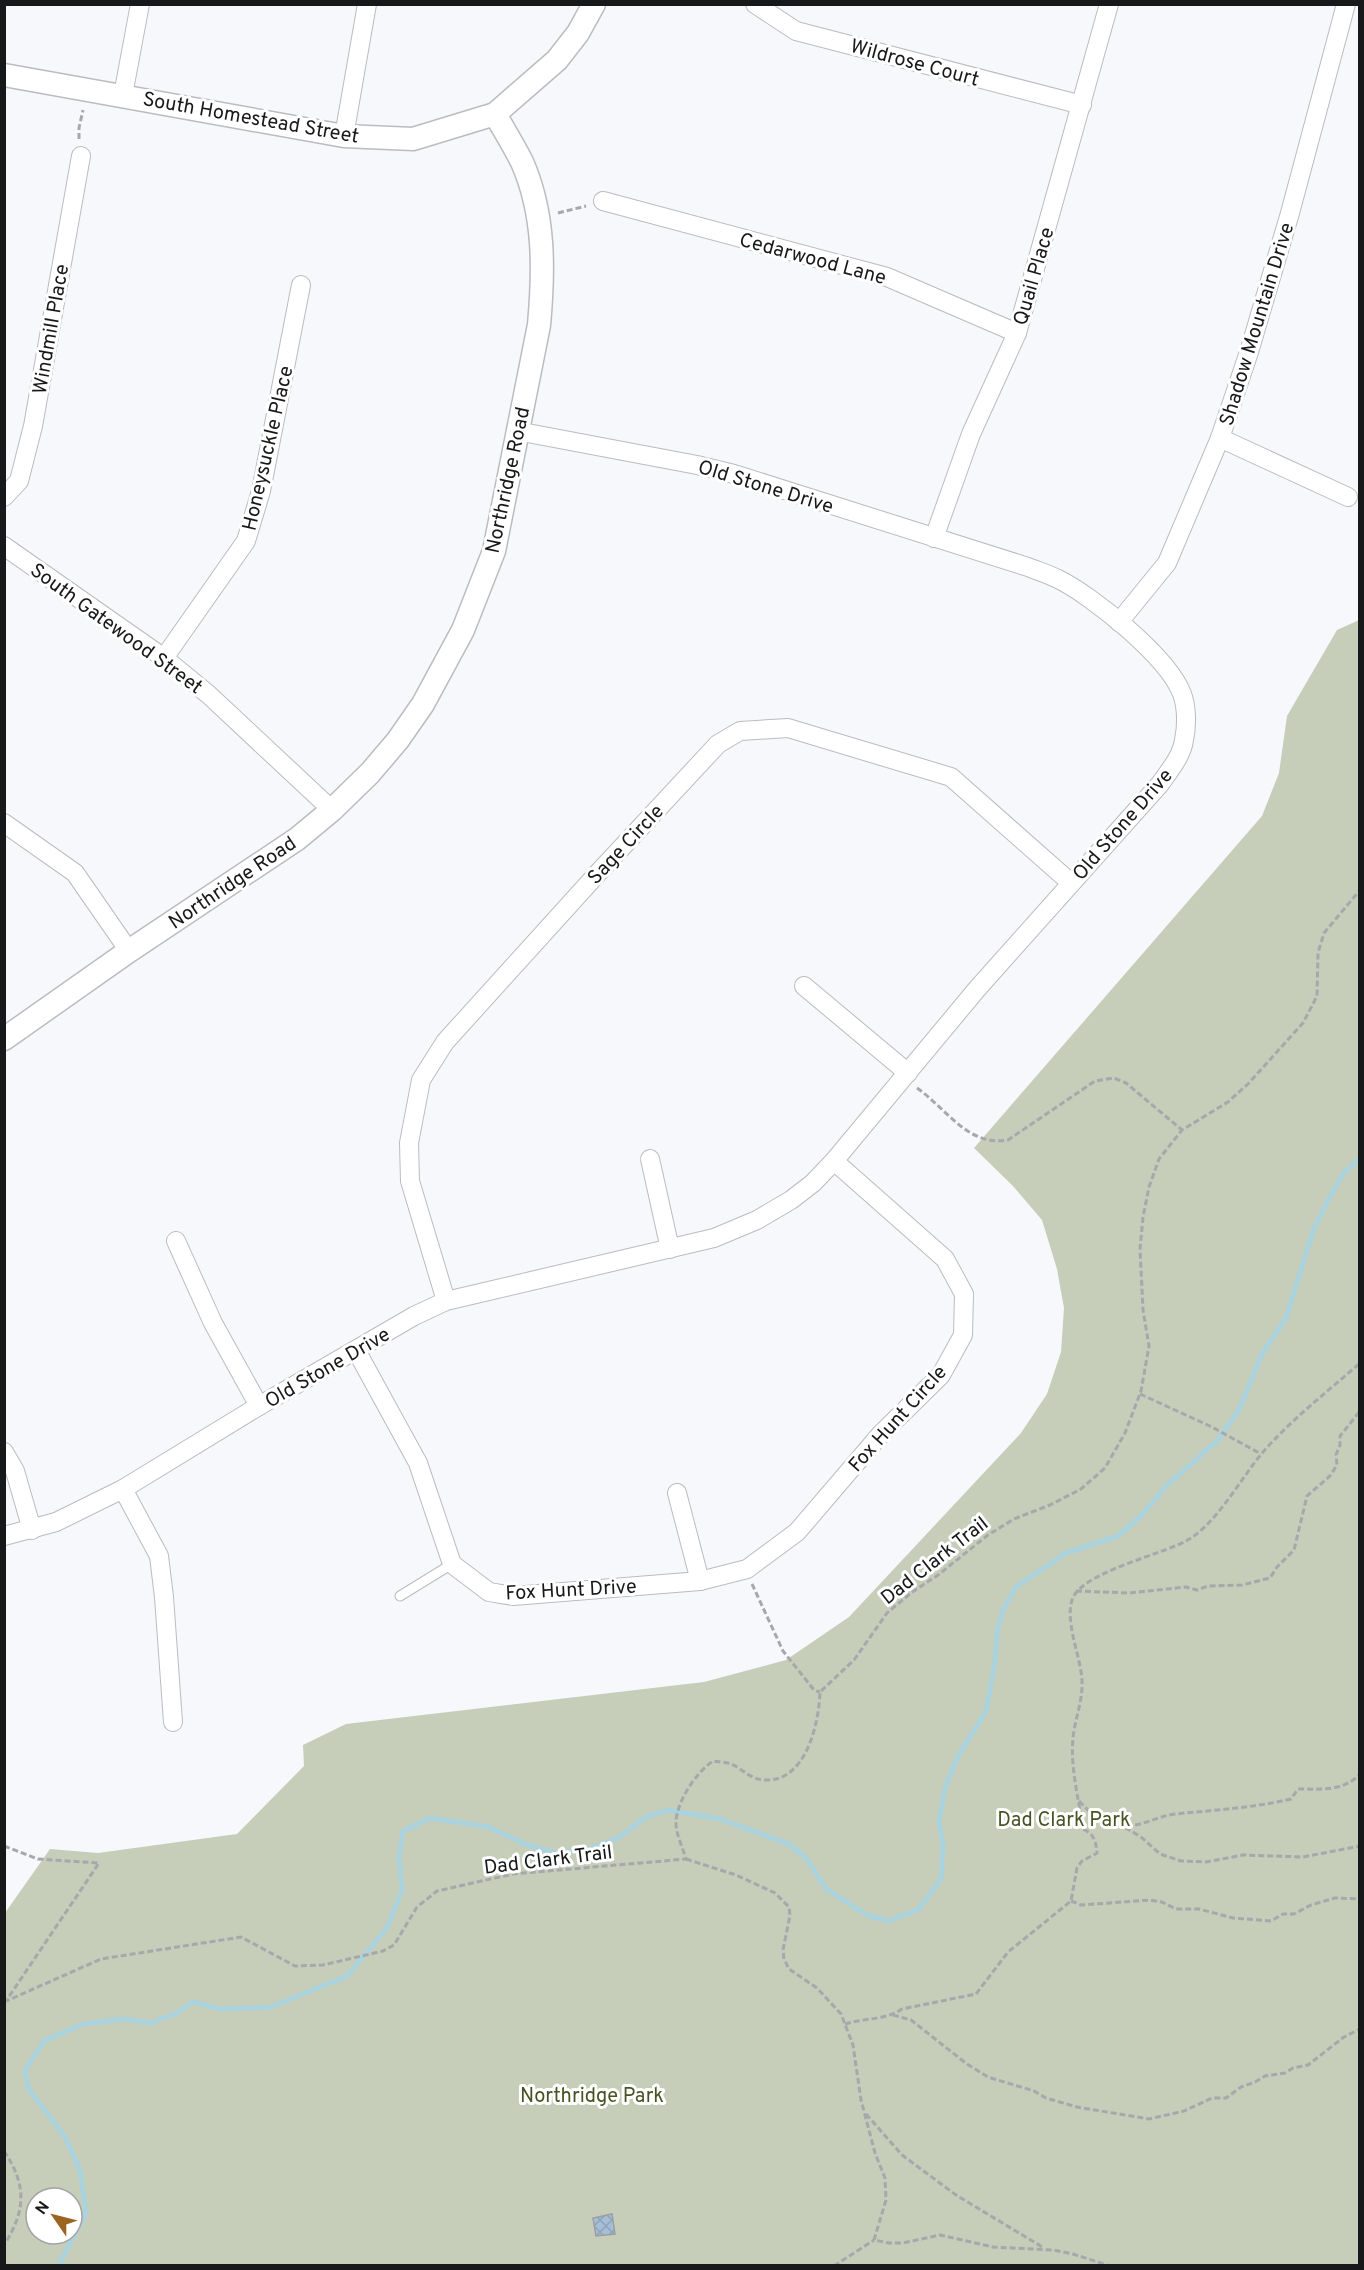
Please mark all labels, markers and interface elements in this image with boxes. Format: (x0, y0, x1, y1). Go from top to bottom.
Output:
street label: Wildrose Court (847, 34, 982, 94)
street label: South Homestead Street (141, 87, 361, 151)
street label: Shadow Mountain Drive (1215, 220, 1301, 429)
street label: Quail Place (1008, 224, 1061, 329)
street label: Cedarwood Lane (736, 228, 889, 292)
street label: Windmill Place (28, 262, 76, 396)
street label: Honeysuckle Place (237, 363, 301, 533)
street label: Northridge Road (481, 405, 537, 556)
street label: Old Stone Drive (694, 455, 836, 521)
street label: South Gatewood Street (24, 558, 207, 701)
street label: Old Stone Drive (1068, 764, 1179, 887)
street label: Sage Circle (583, 800, 670, 891)
street label: Northridge Road (164, 831, 302, 936)
street label: Old Stone Drive (261, 1322, 395, 1415)
street label: Fox Hunt Circle (844, 1360, 953, 1478)
street label: Dad Clark Trail (876, 1512, 994, 1612)
street label: Fox Hunt Drive (505, 1575, 637, 1607)
park label: Dad Clark Park (997, 1808, 1131, 1834)
street label: Dad Clark Trail (482, 1840, 614, 1882)
park label: Northridge Park (520, 2084, 664, 2110)
north arrow (24, 2186, 84, 2246)
text: N (32, 2198, 55, 2219)

